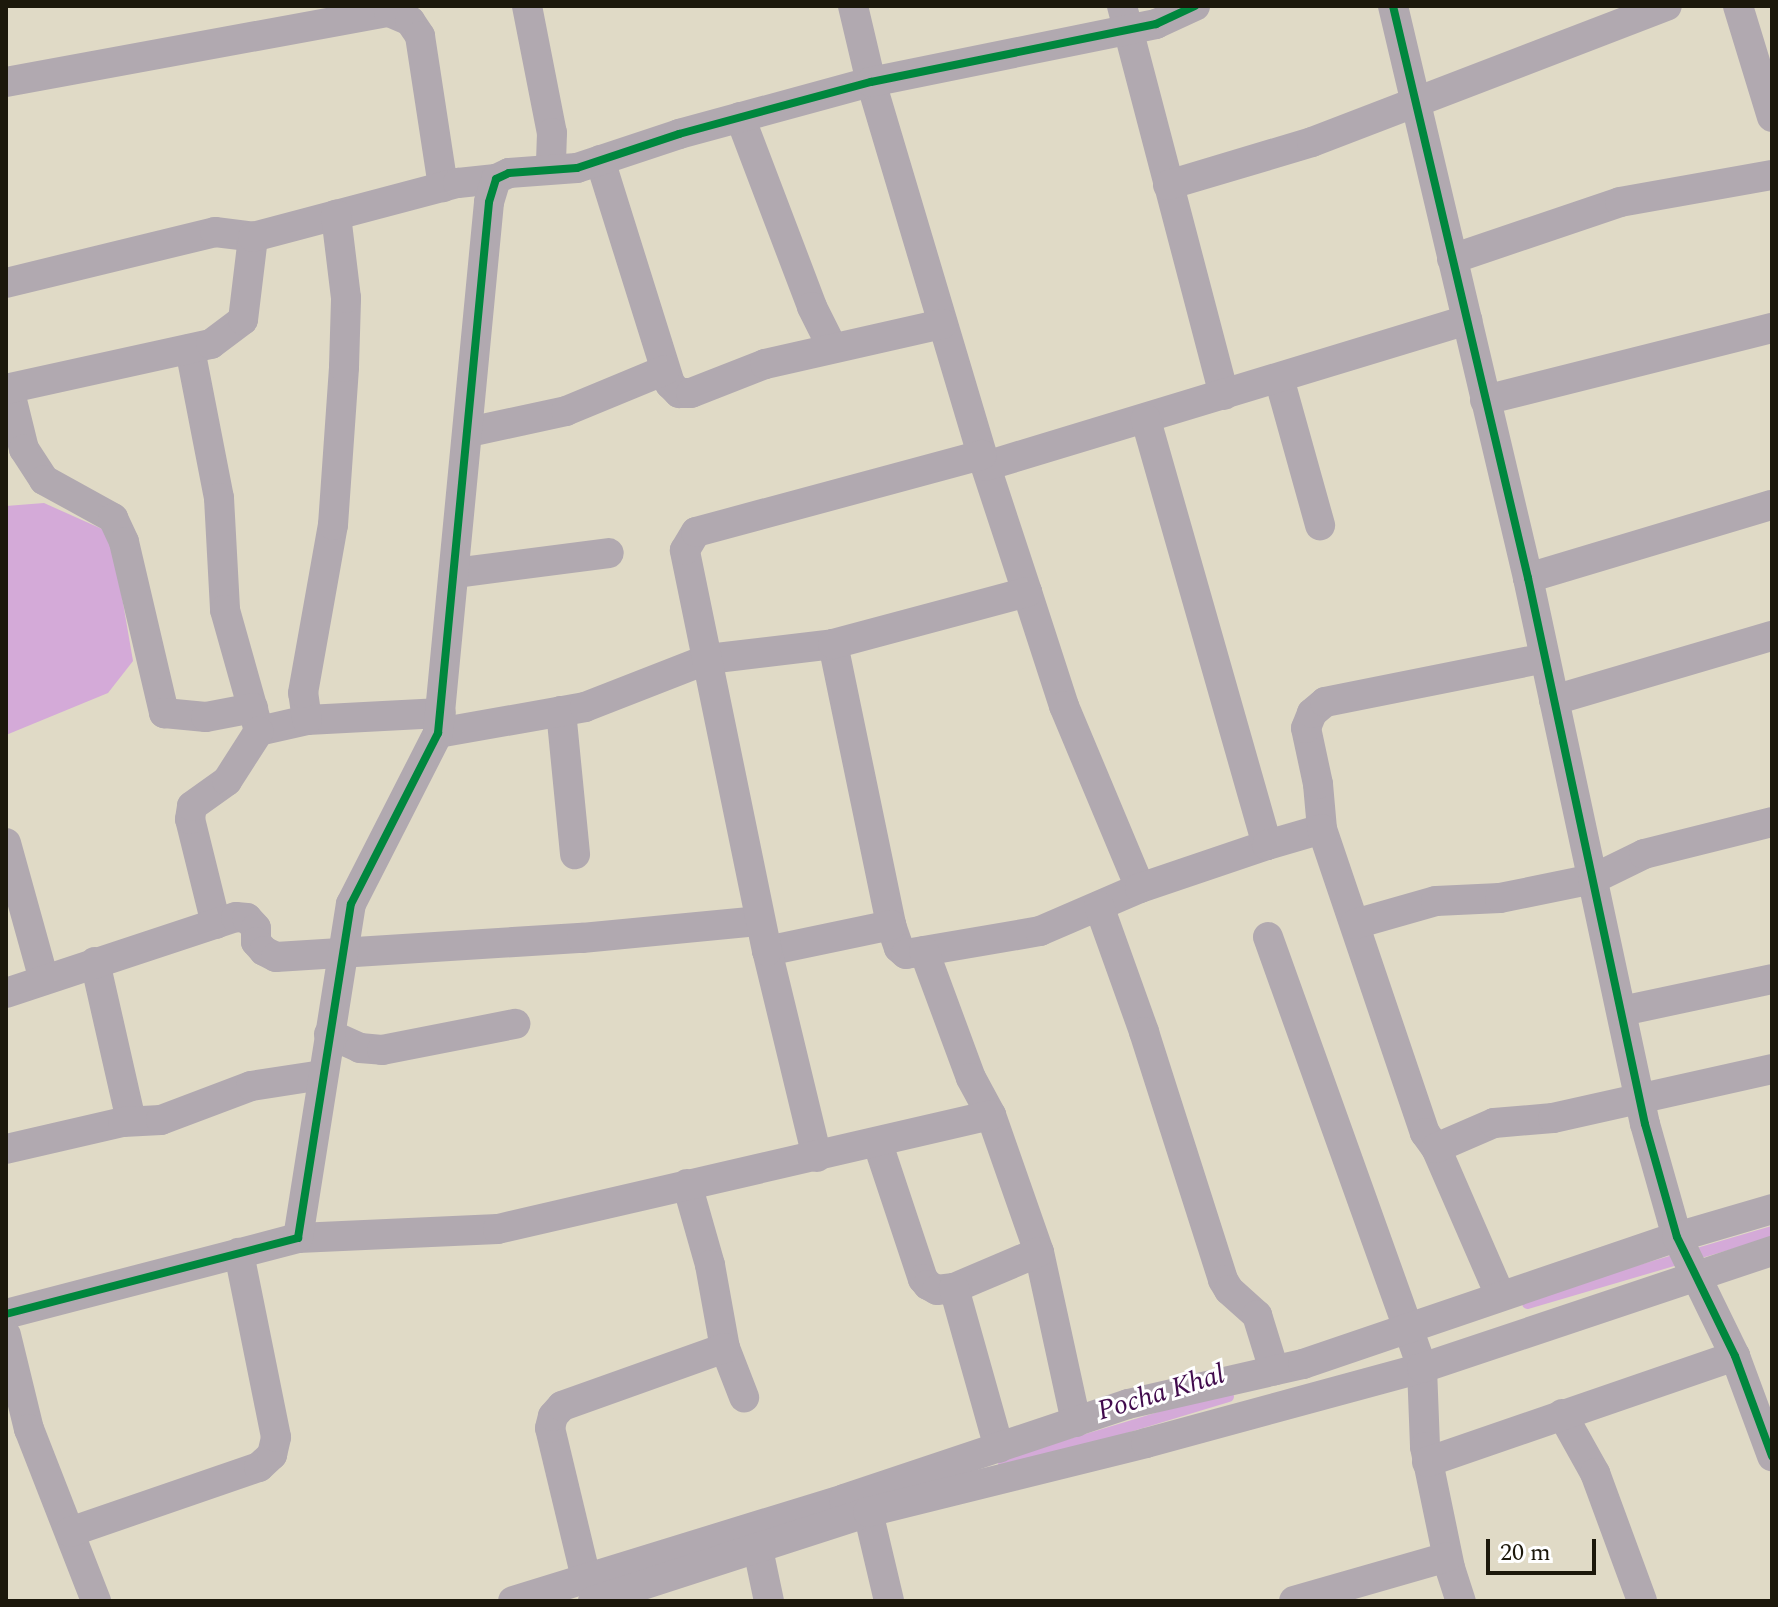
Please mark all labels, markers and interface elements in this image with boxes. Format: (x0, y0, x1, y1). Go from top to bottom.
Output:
water label: Pocha Khal (1093, 1358, 1229, 1428)
scale bar (1490, 1523, 1600, 1573)
text: 20 m (1500, 1535, 1551, 1571)

